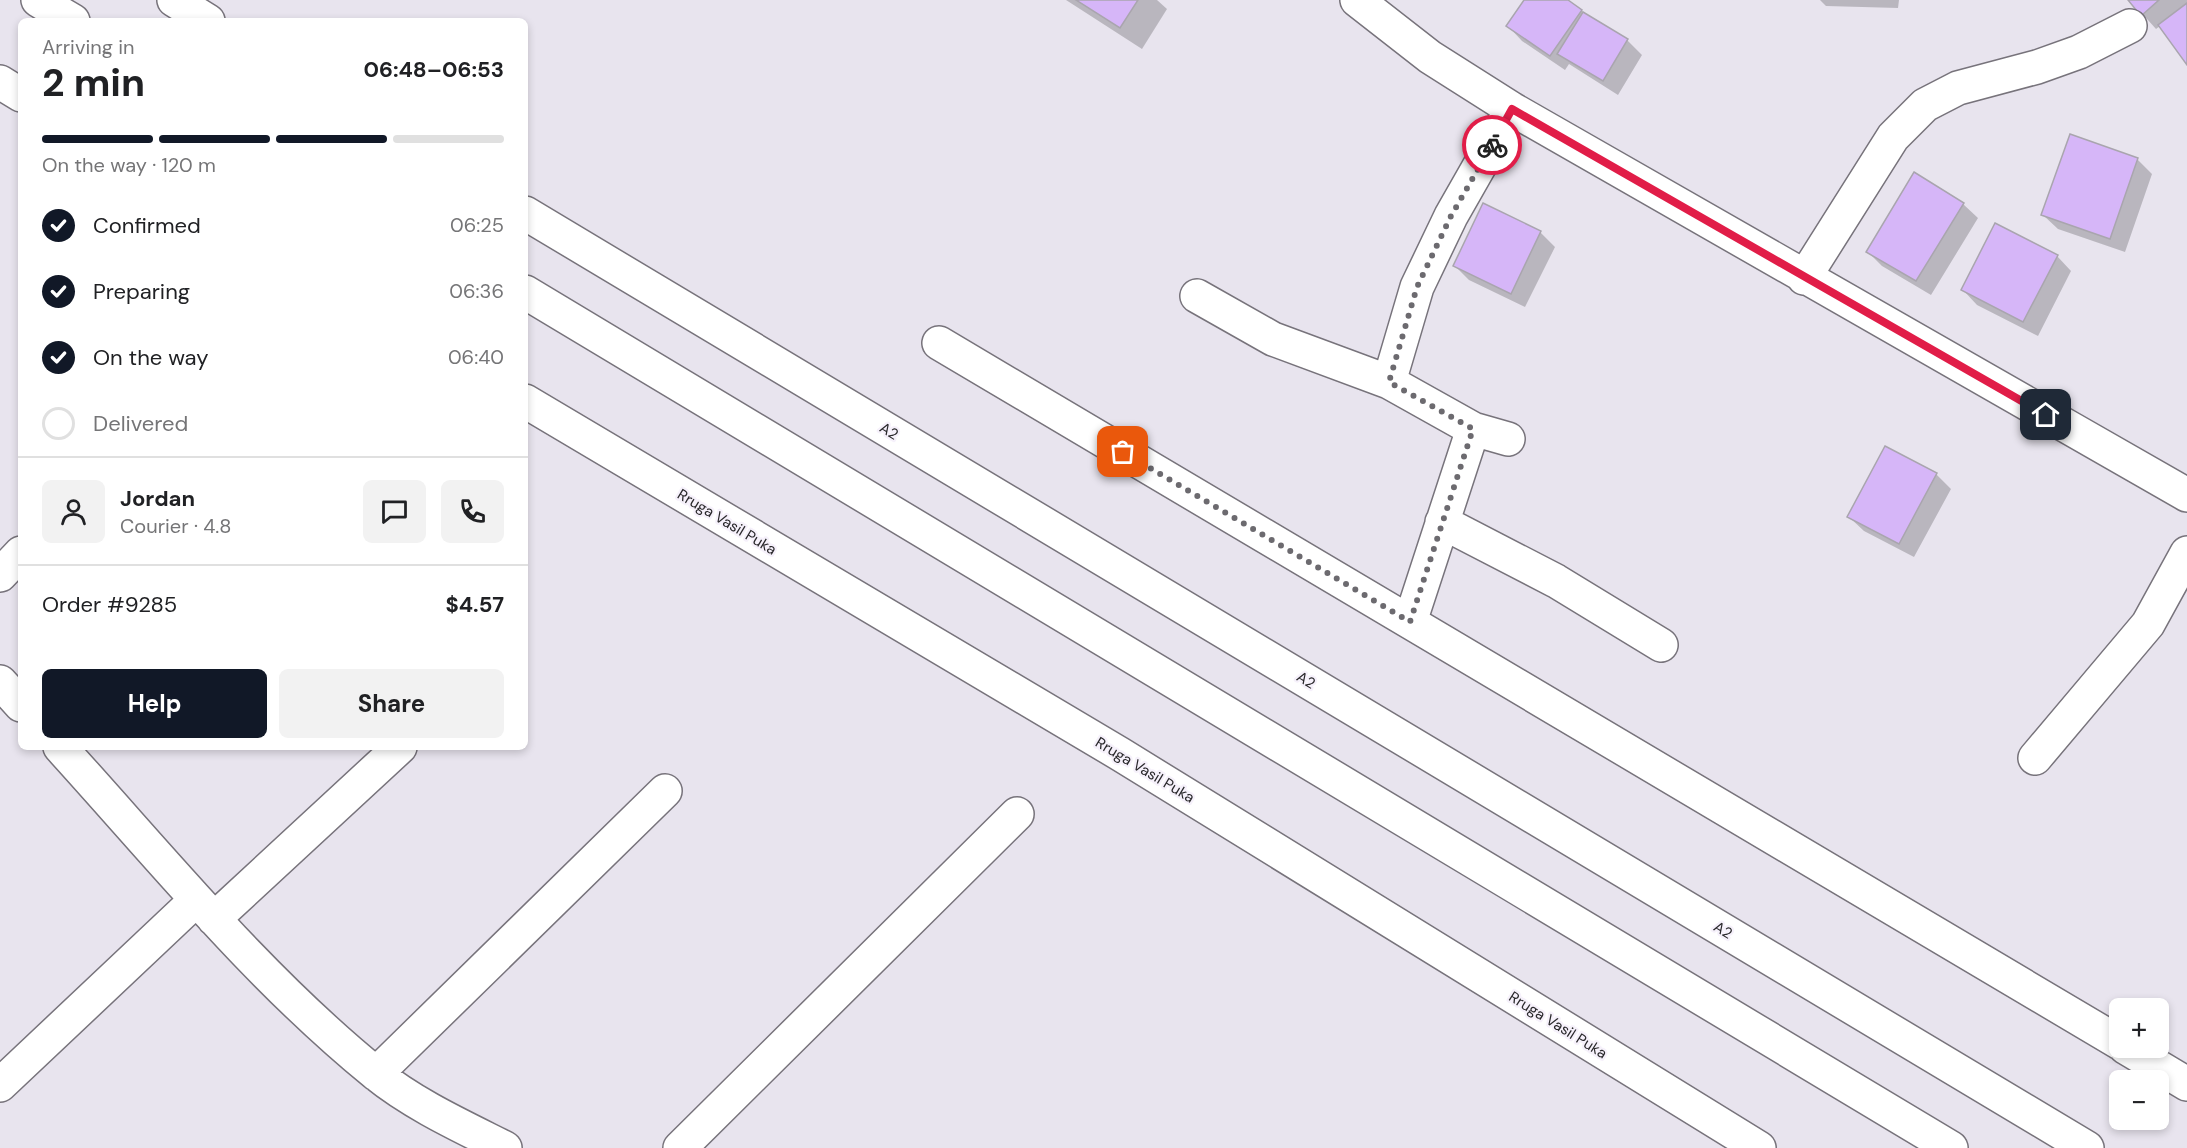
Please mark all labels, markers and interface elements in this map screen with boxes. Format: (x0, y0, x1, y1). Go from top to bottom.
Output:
text: Arriving in (42, 34, 134, 60)
text: 06:48–06:53 (363, 55, 504, 84)
text: 2 min (42, 57, 145, 108)
courier (1462, 115, 1522, 175)
icon: bike (1476, 129, 1509, 162)
text: On the way · 120 m (42, 152, 216, 178)
icon: check (42, 209, 75, 242)
text: Confirmed (93, 211, 201, 240)
text: 06:25 (450, 212, 504, 238)
icon: check (42, 275, 75, 308)
text: Preparing (93, 277, 190, 306)
text: 06:36 (449, 278, 504, 304)
icon: check (42, 341, 75, 374)
text: On the way (93, 343, 208, 372)
text: 06:40 (448, 344, 504, 370)
pin (2020, 389, 2071, 440)
icon: home (2029, 398, 2062, 431)
text: Delivered (93, 409, 188, 438)
street label: A2 (876, 418, 902, 444)
pin (1097, 426, 1148, 477)
icon: bag (1106, 435, 1139, 468)
button: person (42, 480, 105, 543)
button: chat (363, 480, 426, 543)
button: phone (441, 480, 504, 543)
text: Jordan (120, 484, 195, 513)
street label: Rruga Vasil Puka (674, 484, 780, 560)
text: Courier · 4.8 (120, 513, 231, 539)
text: Order #9285 (42, 590, 177, 619)
text: $4.57 (446, 590, 504, 619)
street label: A2 (1293, 667, 1319, 693)
button: Help (42, 669, 267, 738)
button: Share (279, 669, 504, 738)
street label: Rruga Vasil Puka (1092, 732, 1198, 808)
street label: A2 (1710, 917, 1736, 943)
street label: Rruga Vasil Puka (1505, 987, 1611, 1063)
map controls (2109, 998, 2169, 1130)
button: + (2109, 998, 2169, 1058)
button: − (2109, 1070, 2169, 1130)

